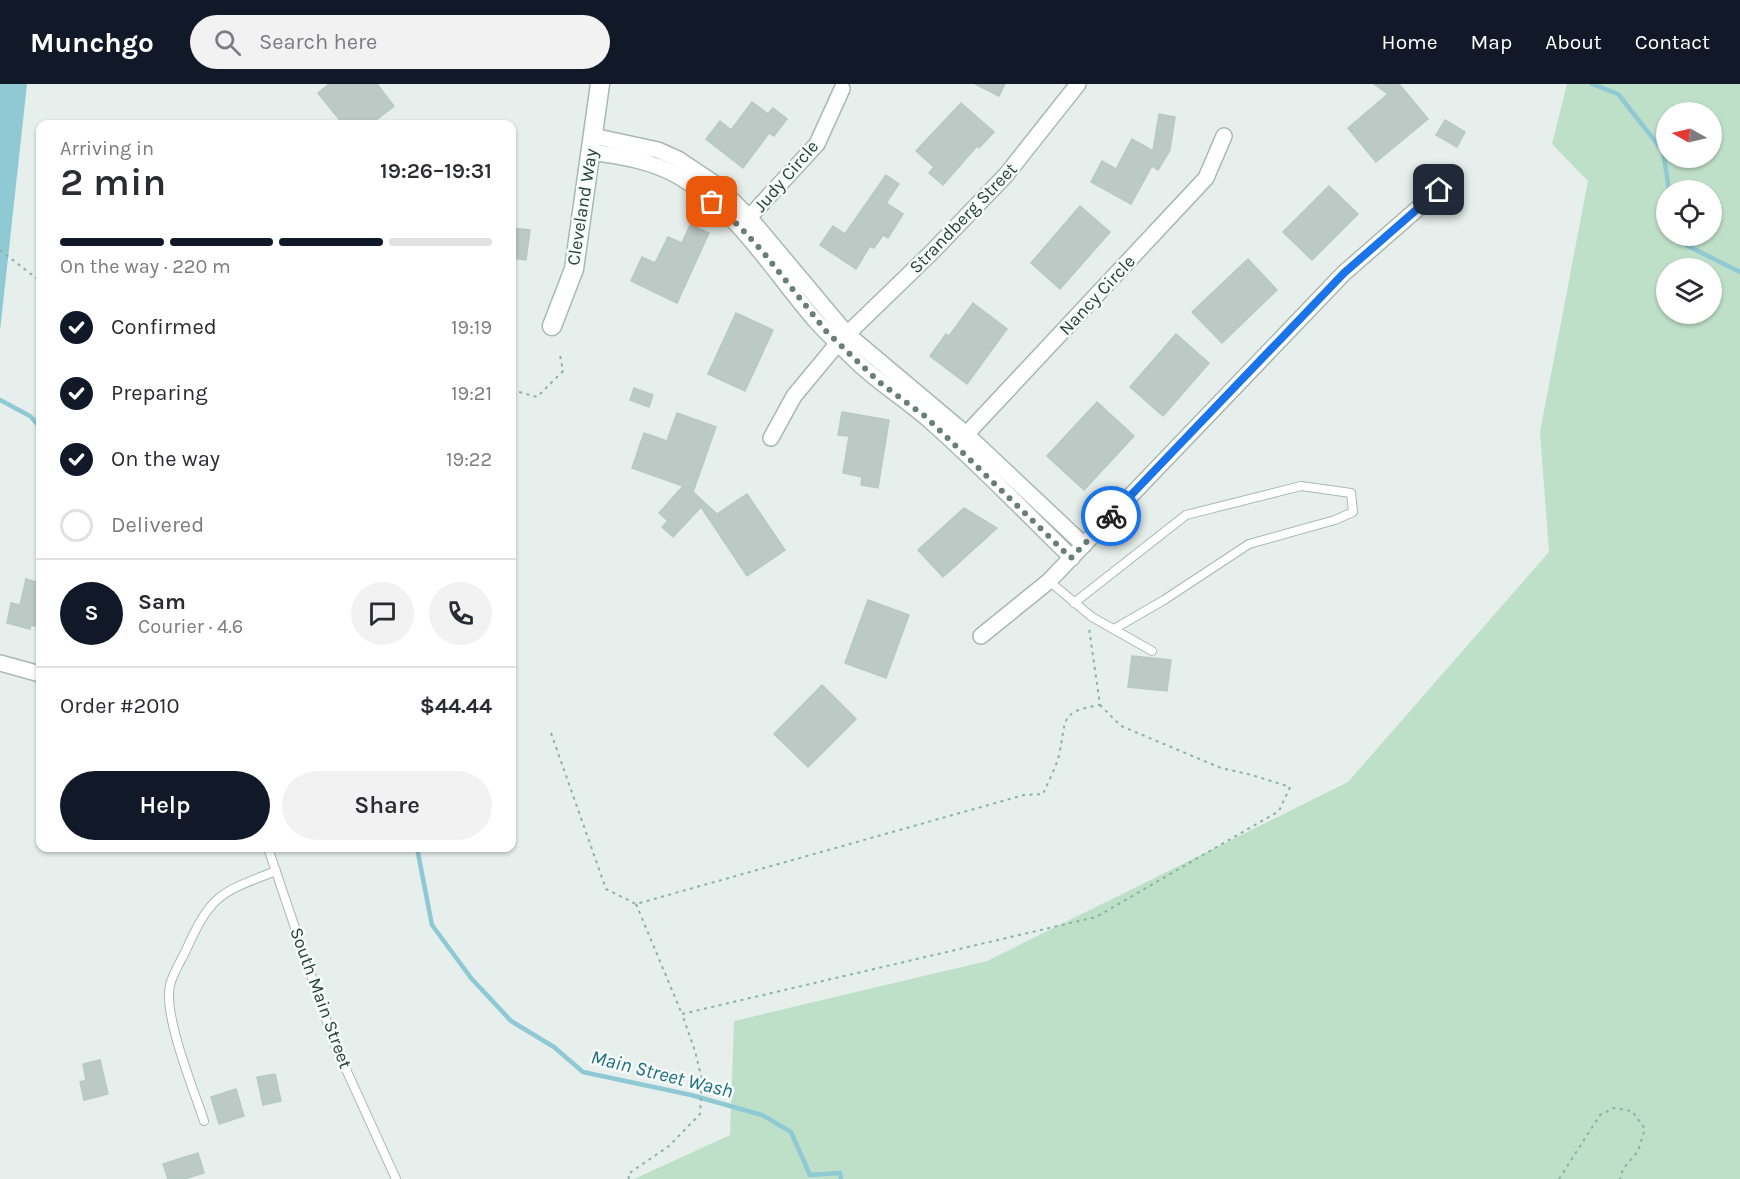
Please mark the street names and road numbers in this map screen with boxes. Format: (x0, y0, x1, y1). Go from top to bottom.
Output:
street label: Judy Circle (749, 136, 823, 216)
street label: Cleveland Way (562, 146, 602, 267)
street label: Strandberg Street (905, 158, 1022, 278)
street label: Nancy Circle (1054, 250, 1140, 340)
street label: South Main Street (285, 924, 357, 1072)

